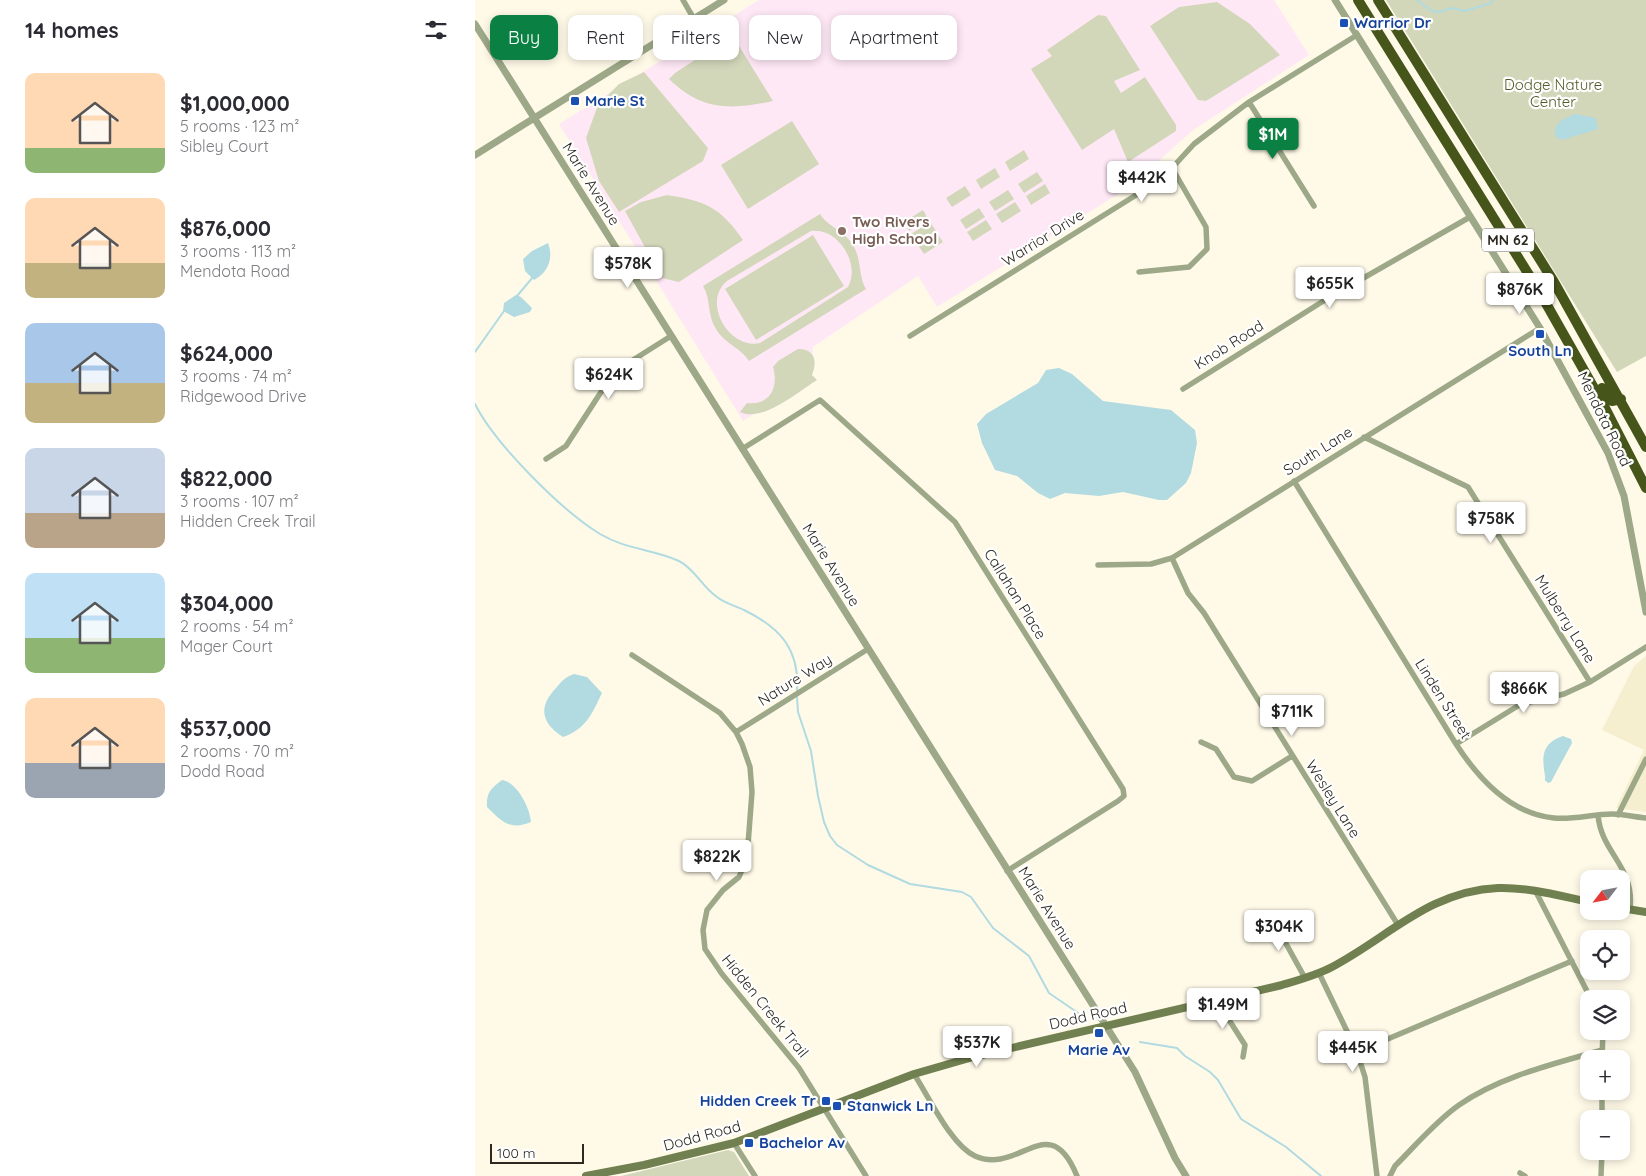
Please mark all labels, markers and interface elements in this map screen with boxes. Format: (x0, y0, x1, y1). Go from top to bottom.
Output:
place label: Warrior Dr (1354, 13, 1432, 32)
chip: Buy (490, 15, 558, 60)
chip: Rent (568, 15, 643, 60)
chip: Filters (653, 15, 739, 60)
chip: New (749, 15, 821, 60)
chip: Apartment (831, 15, 957, 60)
icon: filters (422, 16, 450, 44)
text: 14 homes (25, 17, 119, 43)
marker: Warrior Dr (1338, 17, 1350, 29)
park label: Dodge Nature Center (1504, 75, 1602, 111)
text: $1,000,000 (180, 90, 290, 116)
place label: Marie St (585, 91, 645, 110)
icon: home (65, 93, 125, 153)
marker: Marie St (569, 95, 581, 107)
text: 5 rooms · 123 m² (180, 116, 299, 136)
pin: $1M (1249, 118, 1297, 160)
text: $1M (1259, 124, 1287, 144)
text: Sibley Court (180, 136, 269, 156)
street label: Marie Avenue (558, 139, 624, 229)
pin: $442K (1107, 160, 1177, 203)
text: $442K (1118, 167, 1166, 187)
street label: Warrior Drive (998, 205, 1087, 270)
place label: Two Rivers High School (852, 212, 937, 248)
text: $876,000 (180, 215, 271, 241)
icon: home (65, 218, 125, 278)
marker: Two Rivers High School (836, 225, 848, 237)
road number: MN 62 (1482, 228, 1534, 252)
text: 3 rooms · 113 m² (180, 241, 296, 261)
pin: $578K (593, 246, 663, 289)
text: $578K (605, 253, 651, 273)
text: Mendota Road (180, 261, 290, 281)
pin: $655K (1295, 266, 1365, 309)
pin: $876K (1485, 272, 1555, 315)
text: $655K (1306, 273, 1354, 293)
text: $876K (1497, 279, 1543, 299)
street label: Knob Road (1191, 316, 1267, 373)
marker: South Ln (1534, 328, 1546, 340)
text: $624,000 (180, 340, 273, 366)
place label: South Ln (1508, 341, 1572, 360)
icon: home (65, 343, 125, 403)
pin: $624K (574, 358, 644, 400)
text: $624K (585, 364, 633, 384)
text: 3 rooms · 74 m² (180, 366, 292, 386)
street label: Mendota Road (1573, 368, 1636, 469)
text: Ridgewood Drive (180, 386, 306, 406)
street label: South Lane (1280, 422, 1356, 479)
text: $822,000 (180, 465, 272, 491)
icon: home (65, 468, 125, 528)
text: 3 rooms · 107 m² (180, 491, 299, 511)
pin: $758K (1456, 502, 1526, 544)
text: $758K (1468, 508, 1514, 528)
text: Hidden Creek Trail (180, 511, 316, 531)
street label: Marie Avenue (798, 520, 864, 610)
street label: Callahan Place (980, 545, 1051, 642)
street label: Mulberry Lane (1531, 571, 1600, 666)
text: $304,000 (180, 590, 274, 616)
icon: home (65, 593, 125, 653)
text: 2 rooms · 54 m² (180, 616, 294, 636)
text: Mager Court (180, 636, 273, 656)
street label: Nature Way (754, 649, 835, 710)
street label: Linden Street (1411, 655, 1476, 742)
pin: $866K (1489, 672, 1559, 714)
text: $866K (1501, 678, 1547, 698)
pin: $711K (1257, 694, 1327, 737)
text: $711K (1271, 701, 1313, 721)
text: $537,000 (180, 715, 271, 741)
icon: home (65, 718, 125, 778)
text: 2 rooms · 70 m² (180, 741, 294, 761)
street label: Wesley Lane (1302, 756, 1365, 841)
text: Dodd Road (180, 761, 265, 781)
pin: $822K (682, 840, 752, 882)
text: $822K (693, 846, 741, 866)
street label: Marie Avenue (1014, 863, 1080, 953)
north arrow (1580, 870, 1630, 920)
map controls (1580, 870, 1630, 1160)
pin: $304K (1244, 910, 1314, 952)
text: $304K (1255, 916, 1303, 936)
button: locate (1580, 930, 1630, 980)
street label: Hidden Creek Trail (718, 950, 813, 1061)
pin: $1.49M (1182, 988, 1264, 1030)
button: layers (1580, 990, 1630, 1040)
text: $1.49M (1198, 994, 1248, 1014)
street label: Dodd Road (1047, 997, 1129, 1034)
pin: $537K (942, 1026, 1012, 1068)
marker: Marie Av (1093, 1027, 1105, 1039)
pin: $445K (1318, 1030, 1388, 1073)
text: $537K (954, 1032, 1000, 1052)
text: $445K (1329, 1037, 1377, 1057)
place label: Marie Av (1068, 1040, 1130, 1059)
button: + (1580, 1050, 1630, 1100)
place label: Hidden Creek Tr (700, 1091, 816, 1110)
marker: Hidden Creek Tr (820, 1095, 832, 1107)
place label: Stanwick Ln (847, 1096, 933, 1115)
marker: Stanwick Ln (831, 1100, 843, 1112)
button: − (1580, 1110, 1630, 1160)
street label: Dodd Road (661, 1116, 743, 1155)
place label: Bachelor Av (759, 1133, 845, 1152)
marker: Bachelor Av (743, 1137, 755, 1149)
scale bar (490, 1141, 584, 1164)
text: 100 m (497, 1144, 535, 1162)

